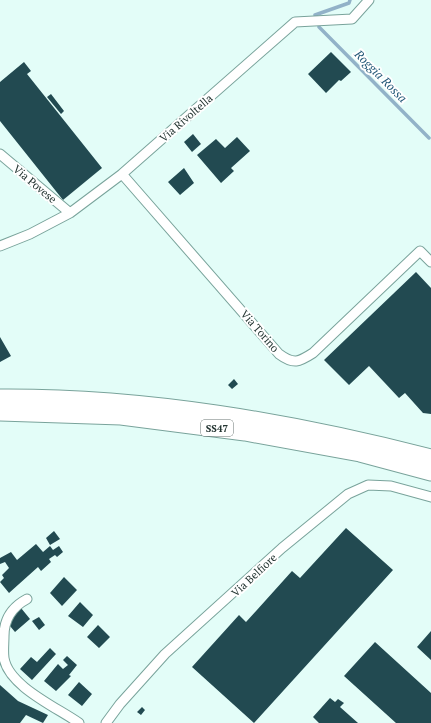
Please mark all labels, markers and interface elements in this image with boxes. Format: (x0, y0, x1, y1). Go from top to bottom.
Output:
water label: Roggia Rossa (351, 46, 410, 105)
street label: Via Rivoltella (157, 91, 216, 145)
street label: Via Povese (10, 162, 60, 206)
street label: Via Torino (238, 307, 282, 355)
road number: SS47 (201, 420, 233, 436)
street label: Via Belfiore (228, 550, 280, 600)

